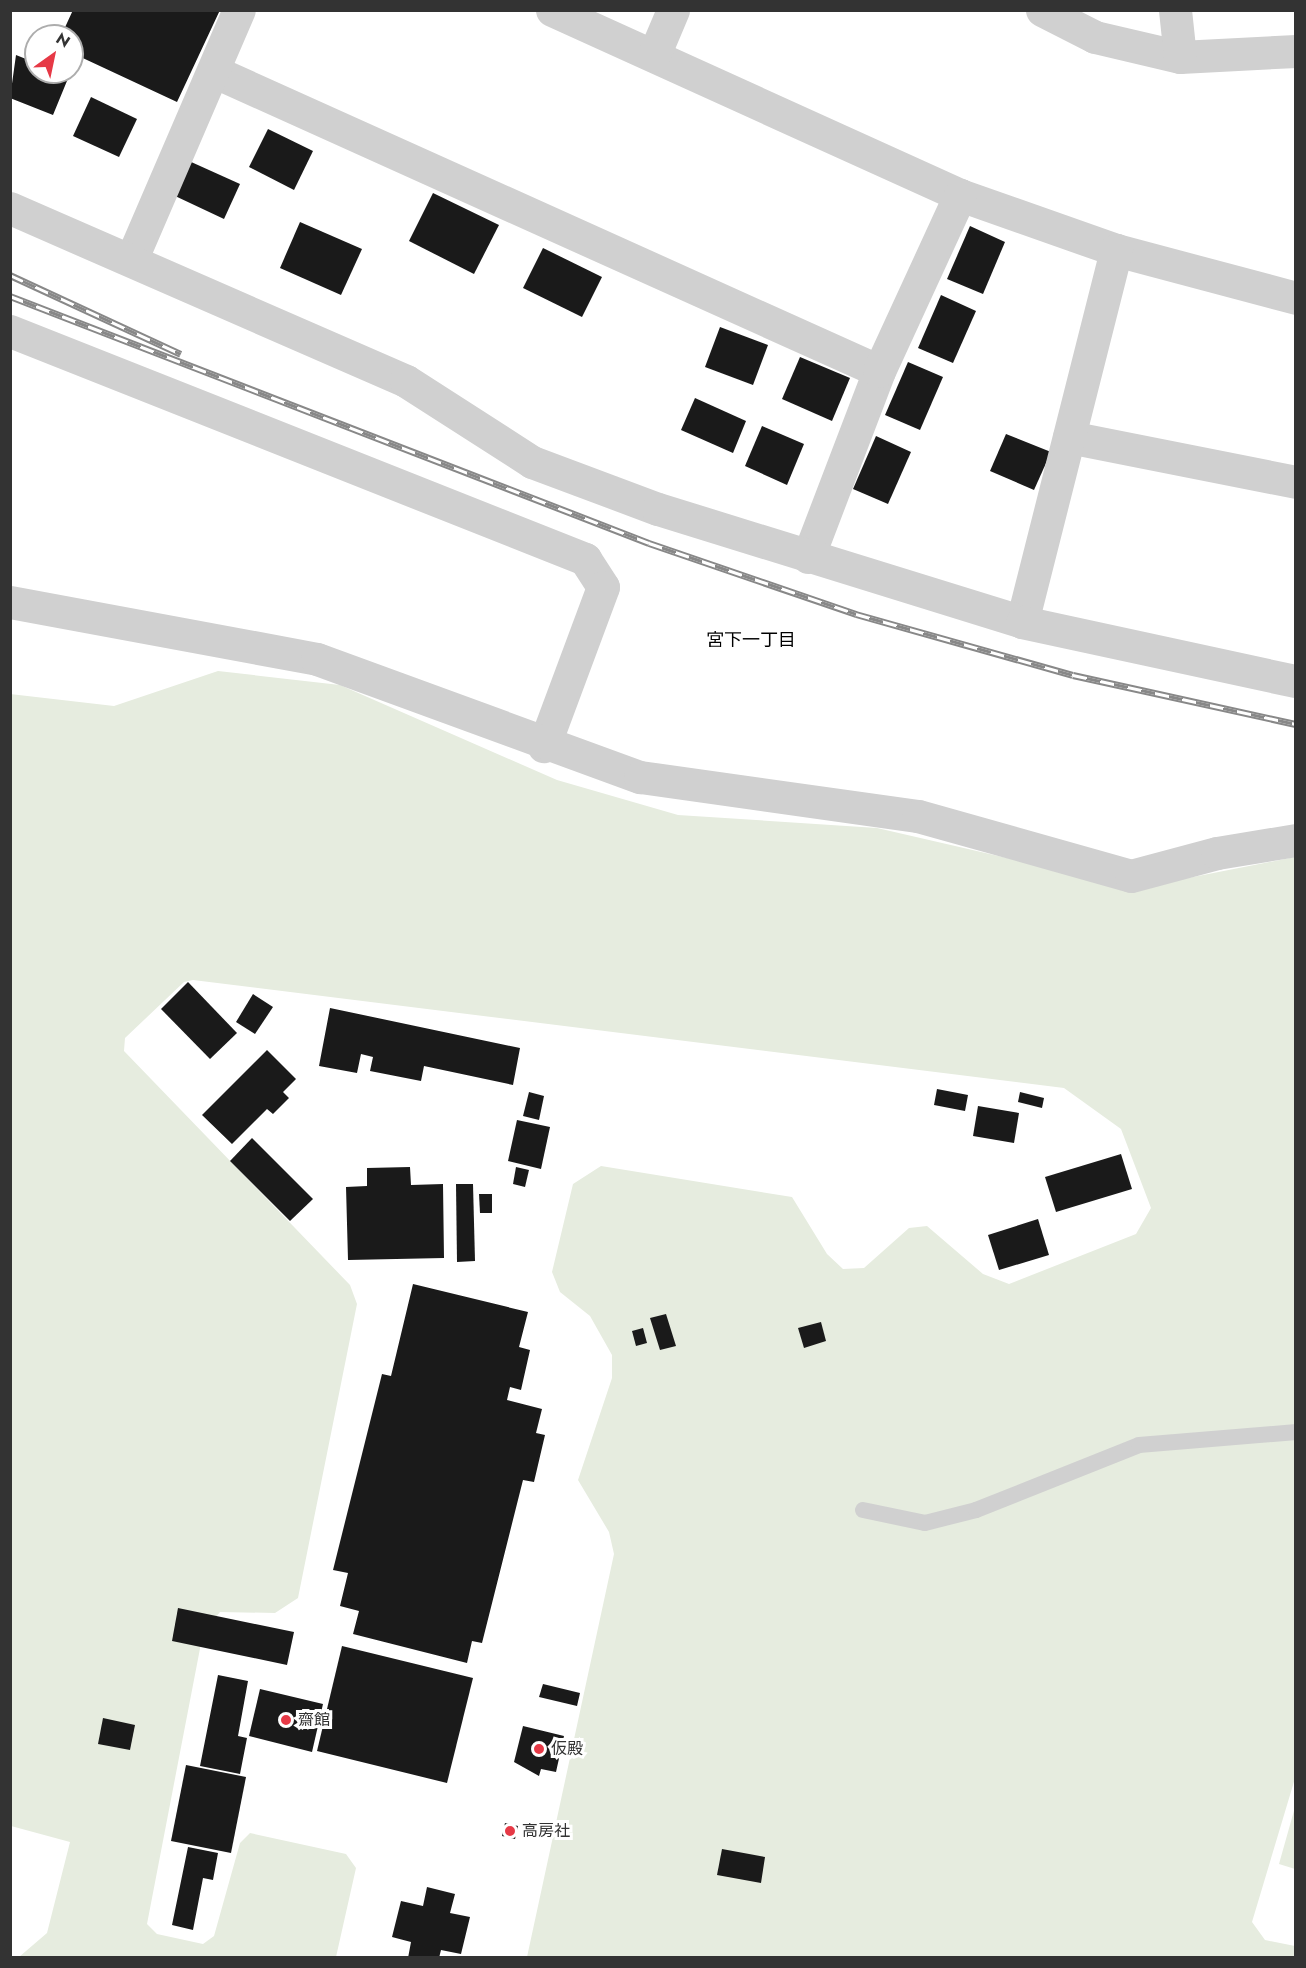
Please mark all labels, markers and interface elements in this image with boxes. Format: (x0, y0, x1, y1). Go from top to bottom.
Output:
north arrow (24, 24, 84, 84)
text: N (51, 27, 75, 53)
district label: 宮下一丁目 (706, 629, 796, 651)
place label: 齋館 (298, 1710, 330, 1730)
marker: 齋館 (279, 1713, 293, 1727)
place label: 仮殿 (551, 1739, 583, 1759)
marker: 仮殿 (532, 1742, 546, 1756)
place label: 高房社 (522, 1821, 570, 1841)
marker: 高房社 (503, 1824, 517, 1838)

